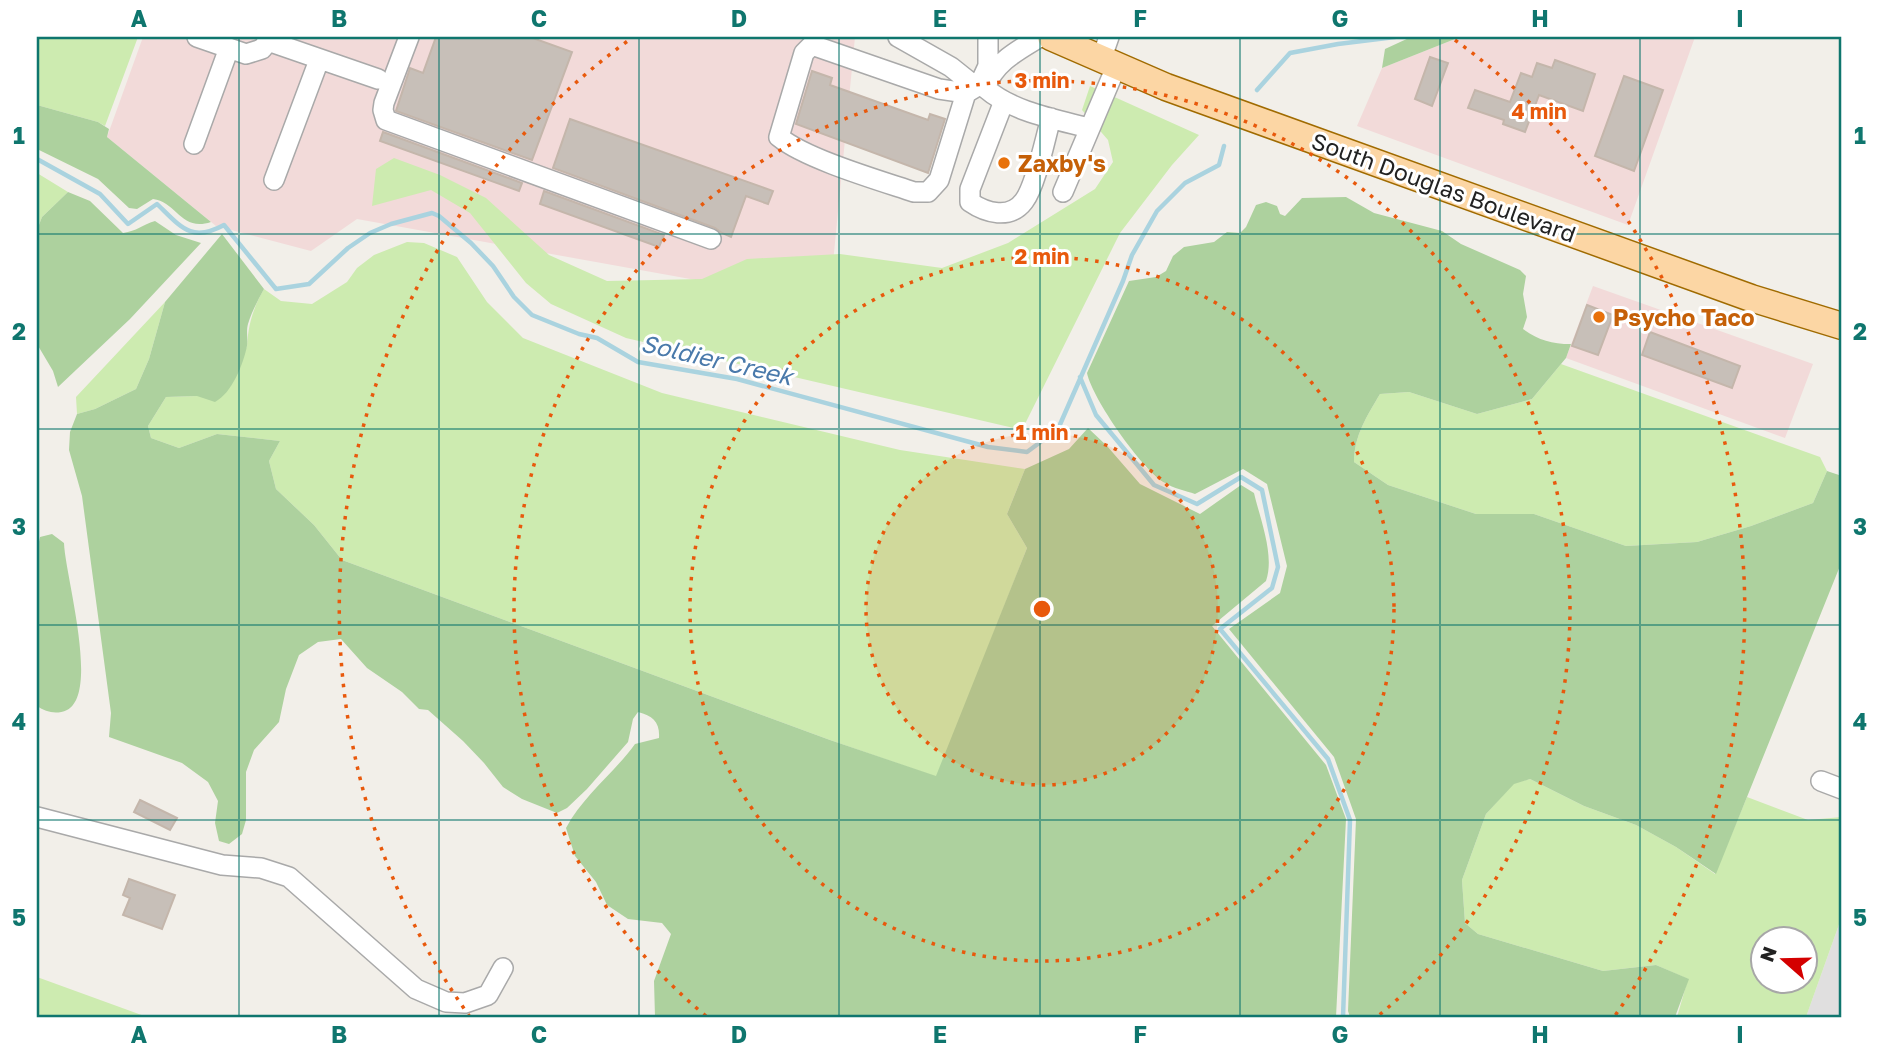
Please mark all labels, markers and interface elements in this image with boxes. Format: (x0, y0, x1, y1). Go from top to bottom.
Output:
text: A (131, 4, 148, 32)
text: B (331, 4, 347, 32)
text: C (531, 4, 547, 32)
text: D (731, 4, 747, 32)
text: E (933, 4, 947, 32)
text: F (1133, 4, 1147, 32)
text: G (1332, 4, 1348, 32)
text: H (1531, 4, 1549, 32)
text: I (1736, 4, 1744, 32)
text: 3 min (1015, 67, 1069, 93)
text: 4 min (1511, 98, 1567, 124)
text: 1 (13, 121, 25, 149)
text: 1 (1854, 121, 1866, 149)
street label: South Douglas Boulevard (1308, 126, 1580, 248)
place label: Zaxby's (1018, 149, 1106, 177)
marker: Zaxby's (996, 155, 1012, 171)
text: 2 min (1015, 243, 1069, 269)
place label: Psycho Taco (1613, 303, 1755, 331)
marker: Psycho Taco (1591, 309, 1607, 325)
text: 2 (12, 317, 26, 345)
text: 2 (1853, 317, 1867, 345)
water label: Soldier Creek (638, 327, 798, 391)
text: 1 min (1016, 419, 1068, 445)
text: 3 (12, 512, 26, 540)
text: 3 (1853, 512, 1867, 540)
centre of rings (1030, 597, 1054, 621)
text: 4 (12, 707, 26, 735)
text: 4 (1853, 707, 1867, 735)
text: 5 (12, 903, 26, 931)
text: 5 (1853, 903, 1867, 931)
north arrow (1750, 925, 1820, 995)
text: N (1754, 943, 1781, 965)
text: A (131, 1020, 148, 1048)
text: B (331, 1020, 347, 1048)
text: C (531, 1020, 547, 1048)
text: D (731, 1020, 747, 1048)
text: E (933, 1020, 947, 1048)
text: F (1133, 1020, 1147, 1048)
text: G (1332, 1020, 1348, 1048)
text: H (1531, 1020, 1549, 1048)
text: I (1736, 1020, 1744, 1048)

